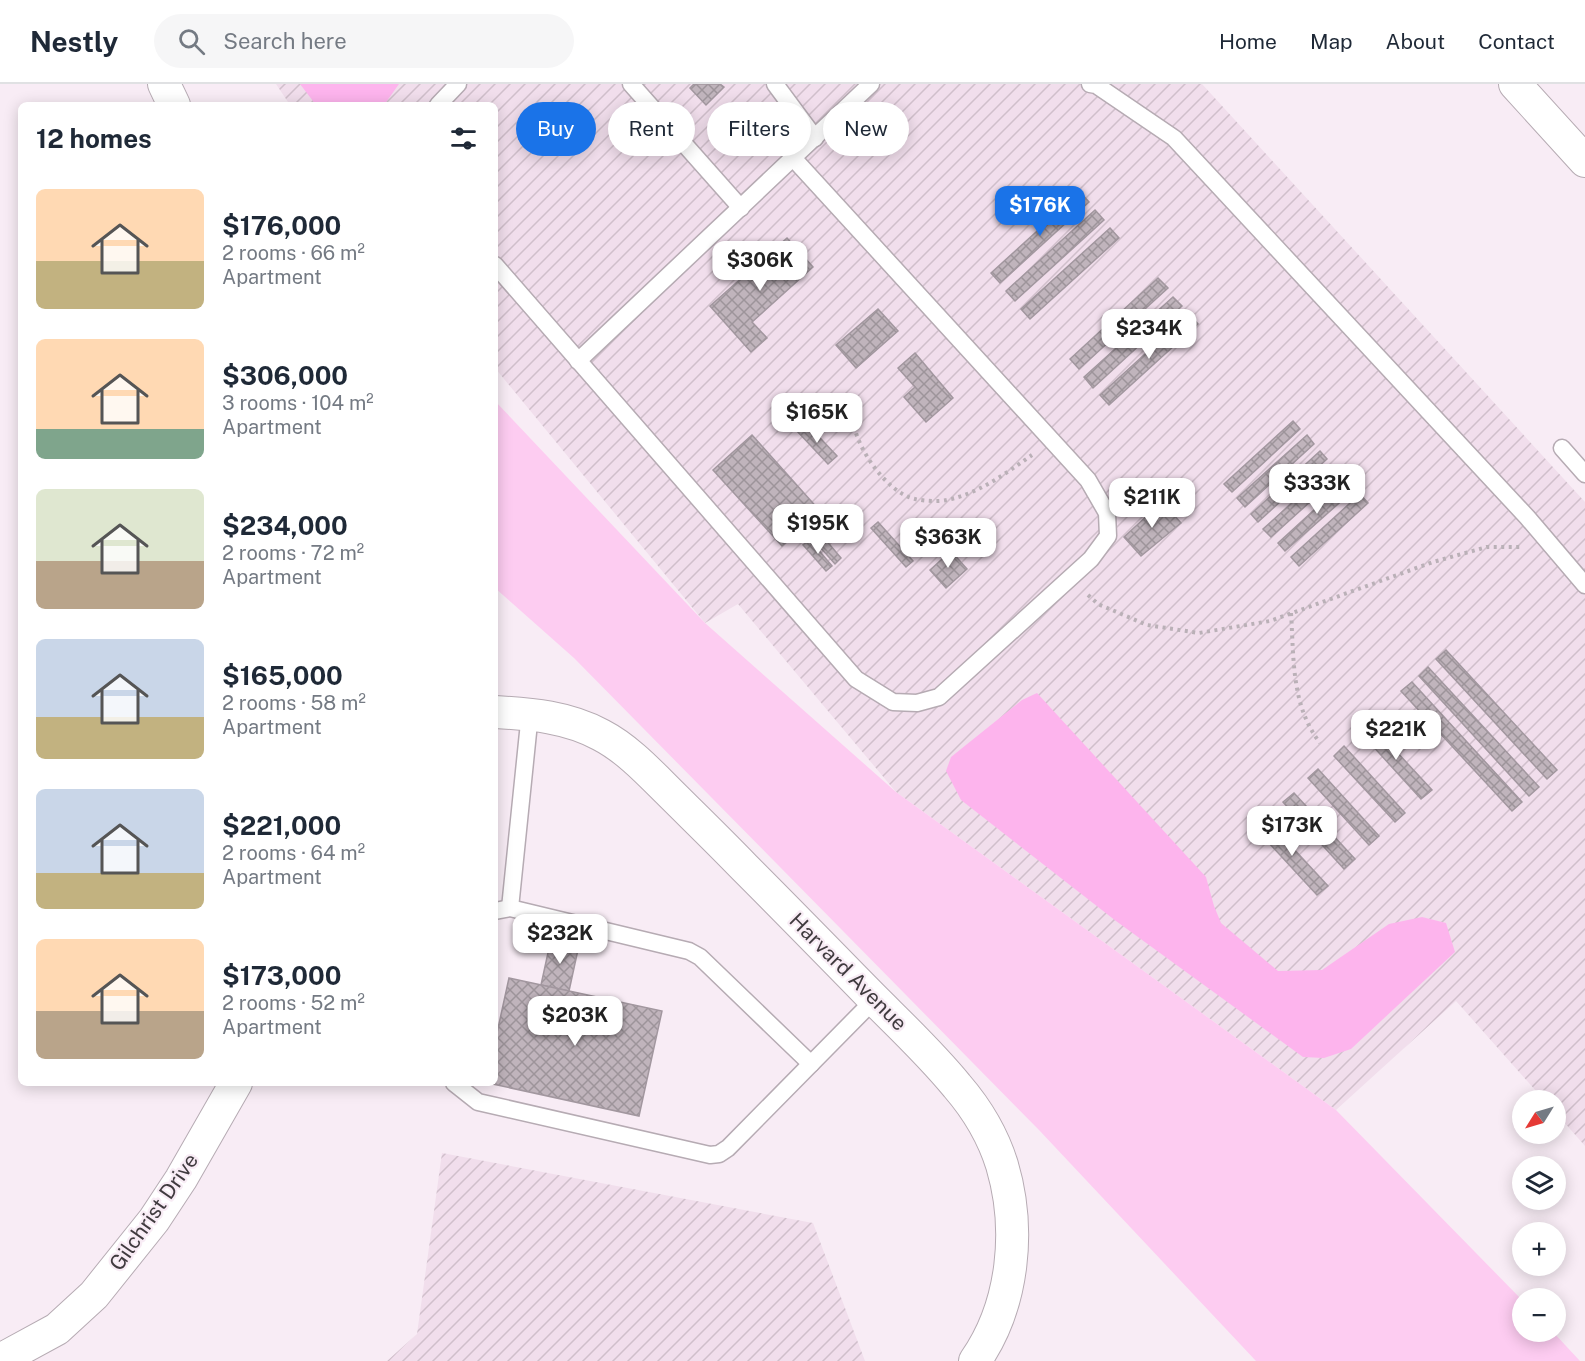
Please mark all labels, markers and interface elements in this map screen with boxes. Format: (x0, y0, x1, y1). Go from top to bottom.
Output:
search box (154, 14, 574, 68)
text: Nestly (30, 25, 118, 58)
icon: search (175, 25, 208, 58)
text: Search here (223, 28, 347, 54)
text: Home (1219, 29, 1277, 54)
text: Map (1310, 29, 1353, 54)
text: About (1386, 29, 1445, 54)
text: Contact (1478, 29, 1555, 54)
chip: Buy (516, 102, 596, 156)
chip: Rent (608, 102, 695, 156)
chip: Filters (707, 102, 811, 156)
chip: New (823, 102, 909, 156)
icon: filters (447, 122, 480, 155)
text: 12 homes (36, 123, 152, 154)
pin: $176K (998, 186, 1082, 237)
text: $176K (1009, 193, 1071, 217)
text: $176,000 (222, 210, 341, 241)
icon: home (84, 213, 156, 285)
text: 2 rooms · 66 m² (222, 241, 365, 265)
pin: $306K (718, 241, 802, 292)
text: $306K (726, 248, 794, 272)
text: Apartment (222, 265, 322, 289)
pin: $234K (1107, 309, 1191, 360)
text: $234K (1115, 316, 1183, 340)
text: $306,000 (222, 360, 348, 391)
icon: home (84, 363, 156, 435)
text: 3 rooms · 104 m² (222, 391, 374, 415)
pin: $165K (775, 393, 859, 444)
text: $165K (785, 400, 849, 424)
text: Apartment (222, 415, 322, 439)
pin: $333K (1275, 464, 1359, 515)
text: $333K (1283, 471, 1351, 495)
pin: $211K (1110, 478, 1194, 529)
text: $211K (1123, 485, 1181, 509)
pin: $195K (776, 504, 860, 555)
text: $234,000 (222, 510, 348, 541)
text: $195K (786, 511, 850, 535)
icon: home (84, 513, 156, 585)
pin: $363K (906, 518, 990, 569)
text: $363K (914, 525, 982, 549)
text: 2 rooms · 72 m² (222, 541, 364, 565)
text: Apartment (222, 565, 322, 589)
text: $165,000 (222, 660, 343, 691)
icon: home (84, 663, 156, 735)
text: 2 rooms · 58 m² (222, 691, 366, 715)
pin: $221K (1354, 710, 1438, 761)
text: Apartment (222, 715, 322, 739)
text: $221K (1365, 717, 1427, 741)
pin: $173K (1250, 806, 1334, 857)
text: $221,000 (222, 810, 341, 841)
icon: home (84, 813, 156, 885)
text: $173K (1261, 813, 1323, 837)
text: 2 rooms · 64 m² (222, 841, 365, 865)
text: Apartment (222, 865, 322, 889)
street label: Harvard Avenue (784, 908, 912, 1036)
pin: $232K (518, 914, 602, 965)
text: $232K (527, 921, 593, 945)
text: $173,000 (222, 960, 341, 991)
icon: home (84, 963, 156, 1035)
text: 2 rooms · 52 m² (222, 991, 365, 1015)
pin: $203K (533, 996, 617, 1047)
text: $203K (542, 1003, 608, 1027)
text: Apartment (222, 1015, 322, 1039)
north arrow (1512, 1090, 1566, 1144)
map controls (1512, 1090, 1566, 1342)
street label: Gilchrist Drive (104, 1148, 203, 1275)
button: layers (1512, 1156, 1566, 1210)
button: + (1512, 1222, 1566, 1276)
button: − (1512, 1288, 1566, 1342)

